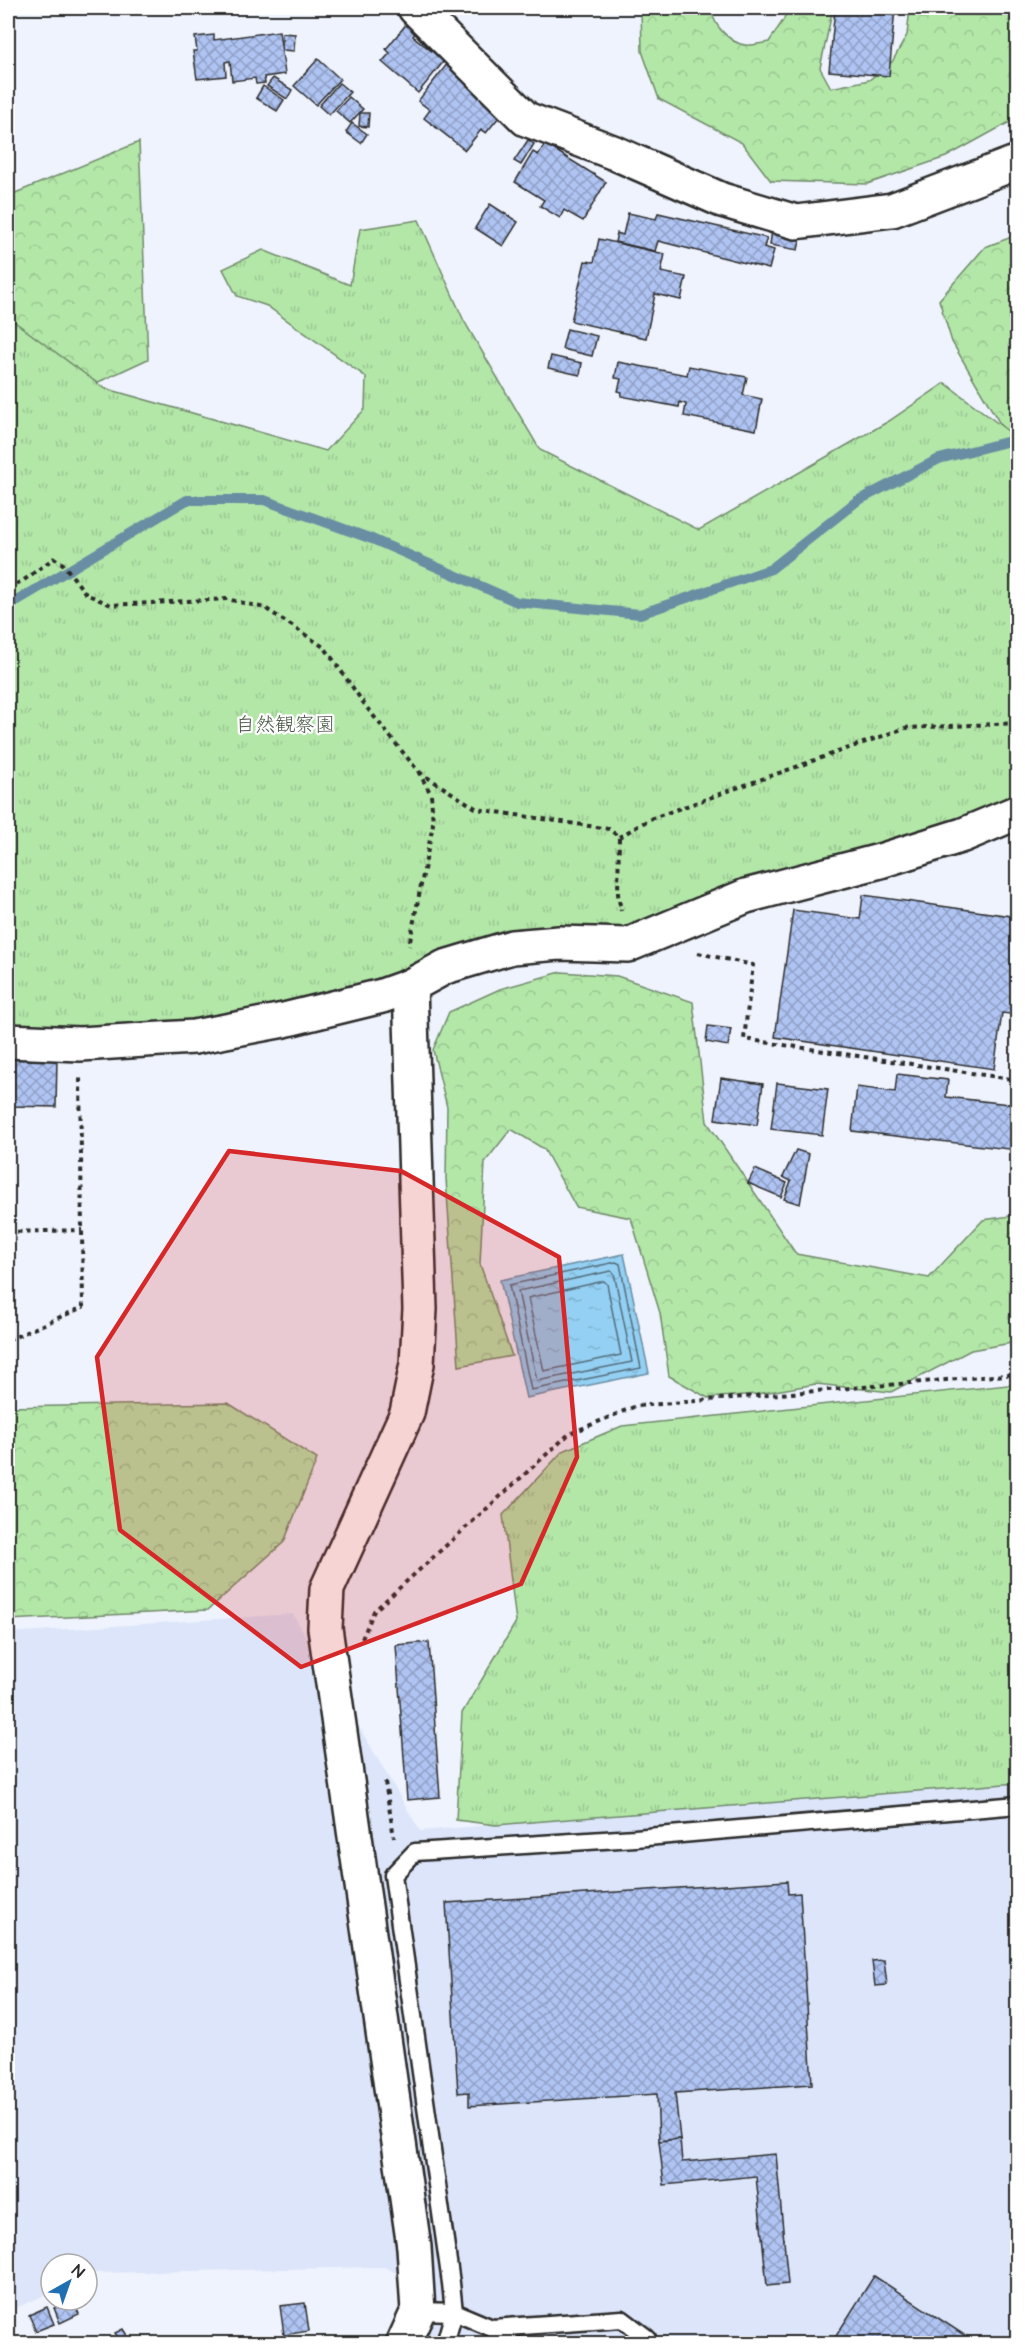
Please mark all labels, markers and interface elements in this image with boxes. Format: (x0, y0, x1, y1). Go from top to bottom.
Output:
park label: 自然観察園 (235, 711, 335, 739)
north arrow (39, 2252, 99, 2312)
text: N (67, 2260, 89, 2283)

